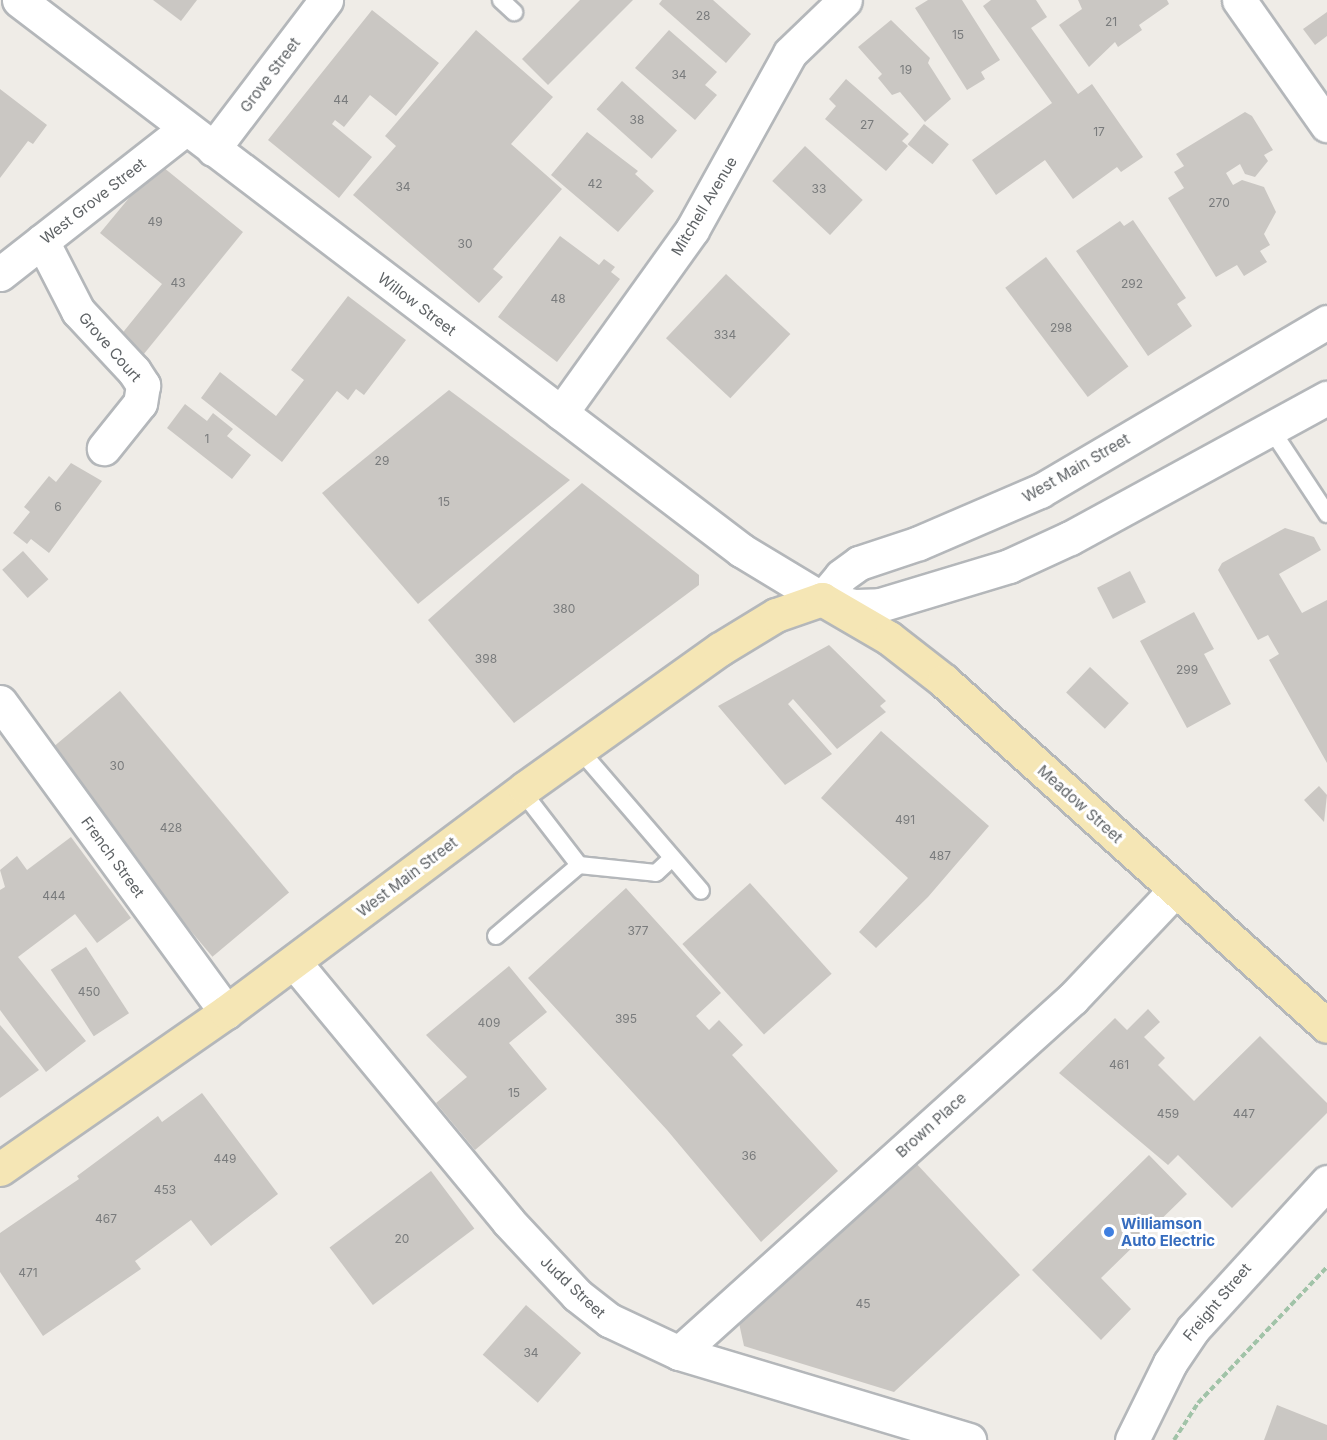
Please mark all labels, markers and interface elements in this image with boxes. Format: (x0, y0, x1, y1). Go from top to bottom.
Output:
house number: 28 (696, 9, 710, 23)
house number: 21 (1105, 15, 1117, 29)
house number: 15 (952, 28, 964, 42)
street label: Grove Street (236, 34, 304, 116)
house number: 19 (900, 63, 912, 77)
house number: 34 (671, 68, 687, 82)
house number: 44 (333, 93, 349, 107)
house number: 38 (630, 113, 644, 127)
house number: 27 (860, 118, 874, 132)
house number: 17 (1093, 125, 1105, 139)
street label: Mitchell Avenue (667, 153, 741, 259)
street label: West Grove Street (37, 154, 149, 248)
house number: 42 (587, 177, 603, 191)
house number: 34 (395, 180, 411, 194)
house number: 33 (812, 182, 826, 196)
house number: 270 (1208, 196, 1230, 210)
house number: 49 (147, 215, 163, 229)
house number: 30 (458, 237, 472, 251)
street label: Willow Street (374, 269, 460, 339)
house number: 43 (170, 276, 186, 290)
house number: 292 (1121, 277, 1143, 291)
house number: 48 (550, 292, 566, 306)
street label: Grove Court (75, 309, 145, 385)
house number: 298 (1050, 321, 1072, 335)
house number: 334 (714, 328, 736, 342)
street label: West Main Street (1019, 430, 1133, 506)
house number: 1 (205, 432, 209, 446)
house number: 29 (375, 454, 389, 468)
house number: 15 (438, 495, 450, 509)
house number: 6 (54, 500, 62, 514)
house number: 380 (553, 602, 575, 616)
house number: 398 (475, 652, 497, 666)
house number: 299 (1176, 663, 1198, 677)
house number: 30 (110, 759, 124, 773)
street label: Meadow Street (1034, 761, 1126, 847)
street label: French Street (78, 813, 148, 901)
house number: 491 (895, 813, 915, 827)
house number: 428 (160, 821, 182, 835)
street label: West Main Street (353, 833, 461, 921)
house number: 487 (929, 849, 951, 863)
house number: 444 (42, 889, 66, 903)
house number: 377 (627, 924, 649, 938)
house number: 450 (78, 985, 100, 999)
house number: 395 (615, 1012, 637, 1026)
house number: 409 (478, 1016, 500, 1030)
house number: 461 (1109, 1058, 1129, 1072)
house number: 15 (508, 1086, 520, 1100)
street label: Brown Place (892, 1089, 970, 1161)
house number: 459 (1157, 1107, 1179, 1121)
house number: 447 (1233, 1107, 1255, 1121)
house number: 36 (742, 1149, 756, 1163)
house number: 449 (214, 1152, 236, 1166)
house number: 453 (154, 1183, 176, 1197)
house number: 467 (95, 1212, 117, 1226)
place label: Williamson Auto Electric (1121, 1214, 1215, 1249)
marker: Williamson Auto Electric (1102, 1225, 1116, 1239)
house number: 20 (395, 1232, 409, 1246)
street label: Judd Street (537, 1252, 609, 1322)
street label: Freight Street (1179, 1260, 1255, 1344)
house number: 471 (18, 1266, 38, 1280)
house number: 45 (855, 1297, 871, 1311)
house number: 34 (523, 1346, 539, 1360)

